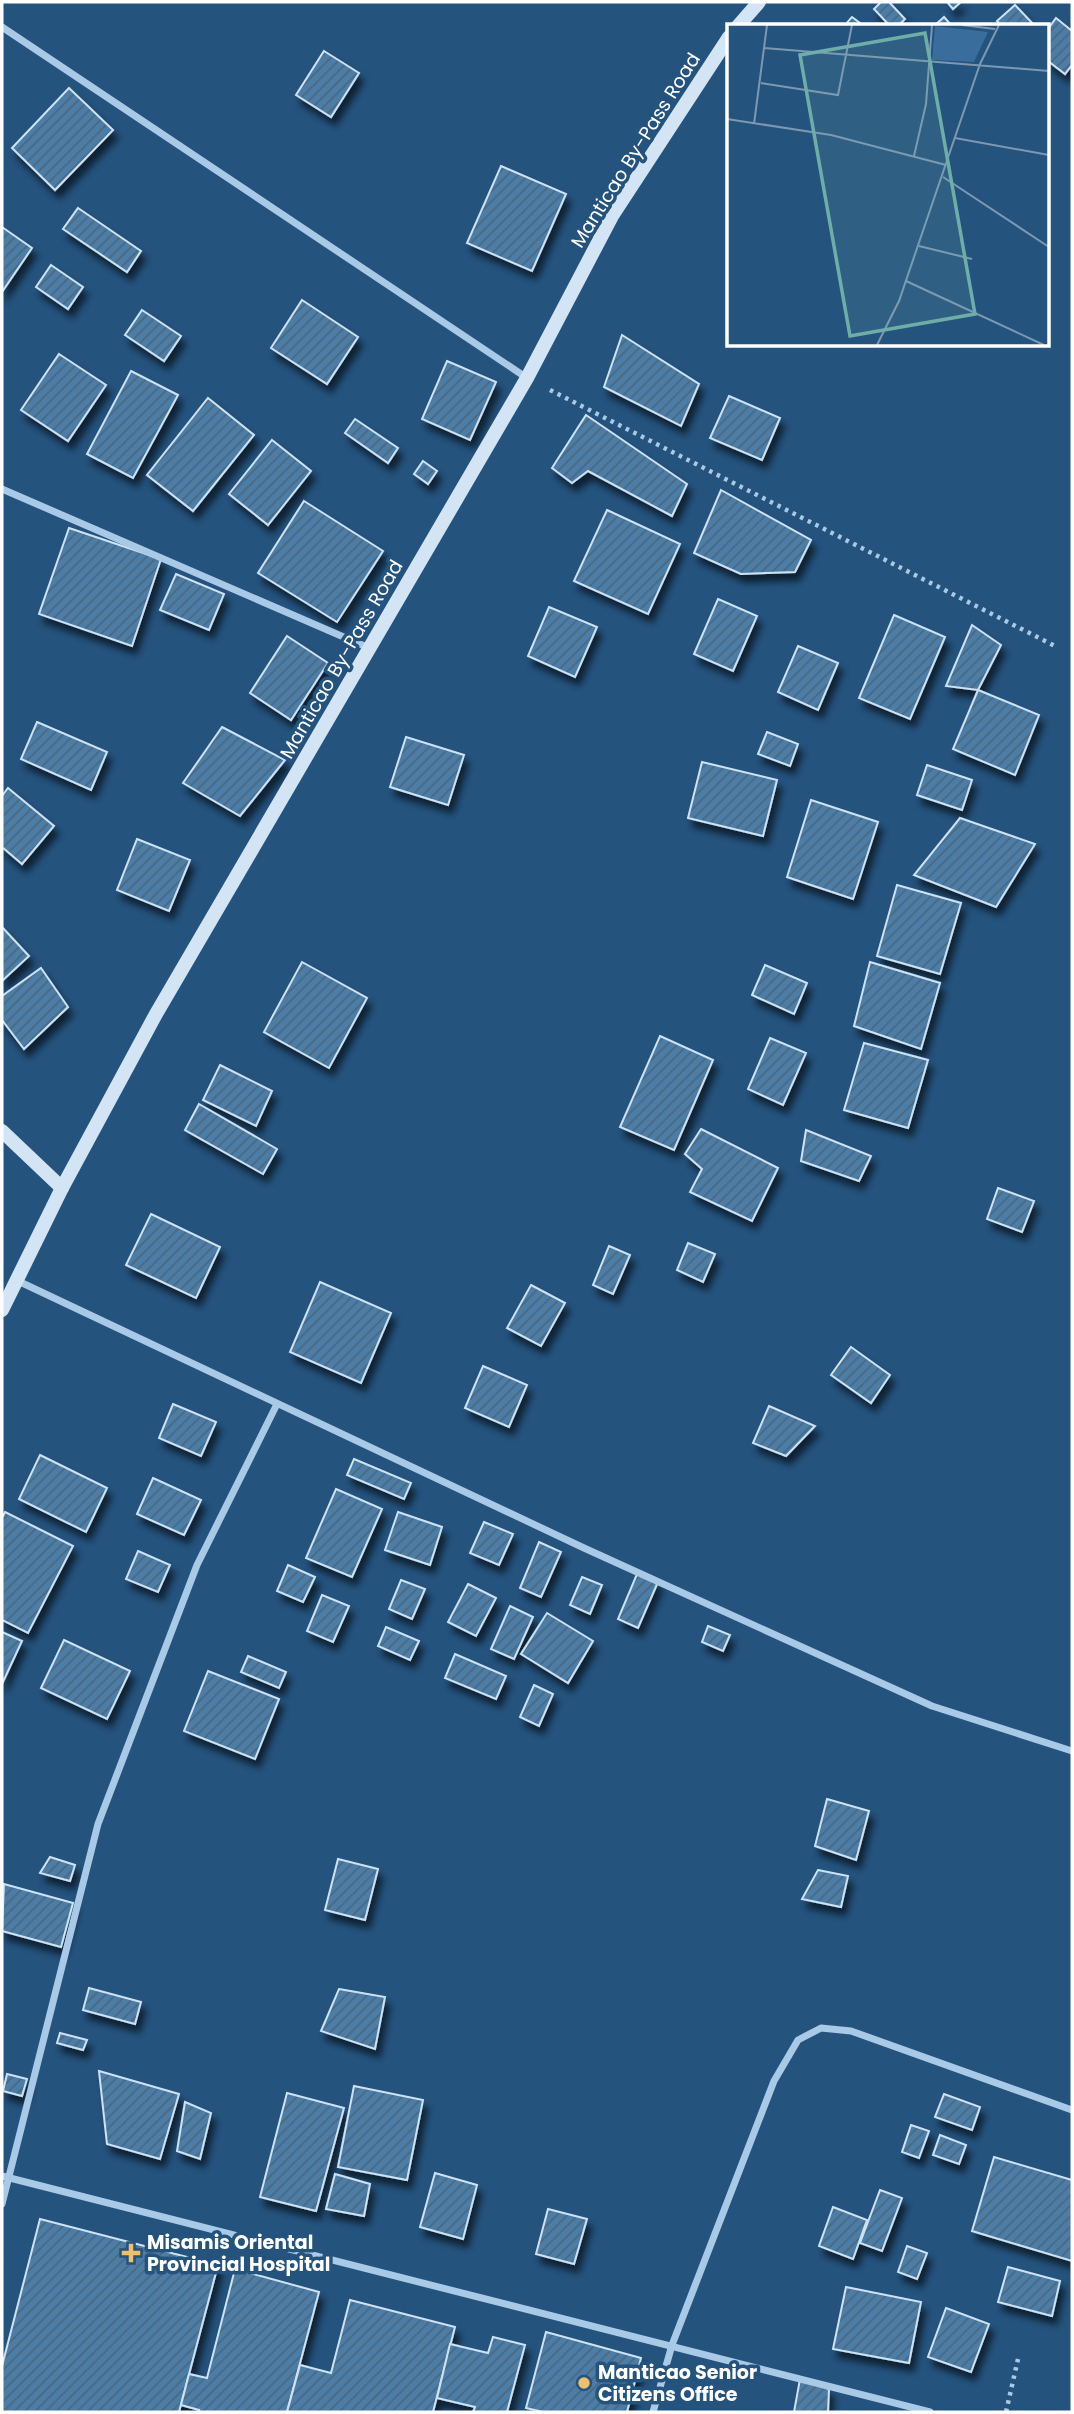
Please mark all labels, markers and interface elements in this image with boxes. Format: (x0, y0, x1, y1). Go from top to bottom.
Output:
inset map (727, 24, 1050, 346)
street label: Manticao By-Pass Road (564, 47, 707, 253)
street label: Manticao By-Pass Road (273, 555, 410, 764)
place label: Misamis Oriental Provincial Hospital (147, 2229, 330, 2278)
marker: Misamis Oriental Provincial Hospital (121, 2243, 141, 2263)
place label: Manticao Senior Citizens Office (598, 2359, 757, 2408)
marker: Manticao Senior Citizens Office (576, 2375, 592, 2391)

